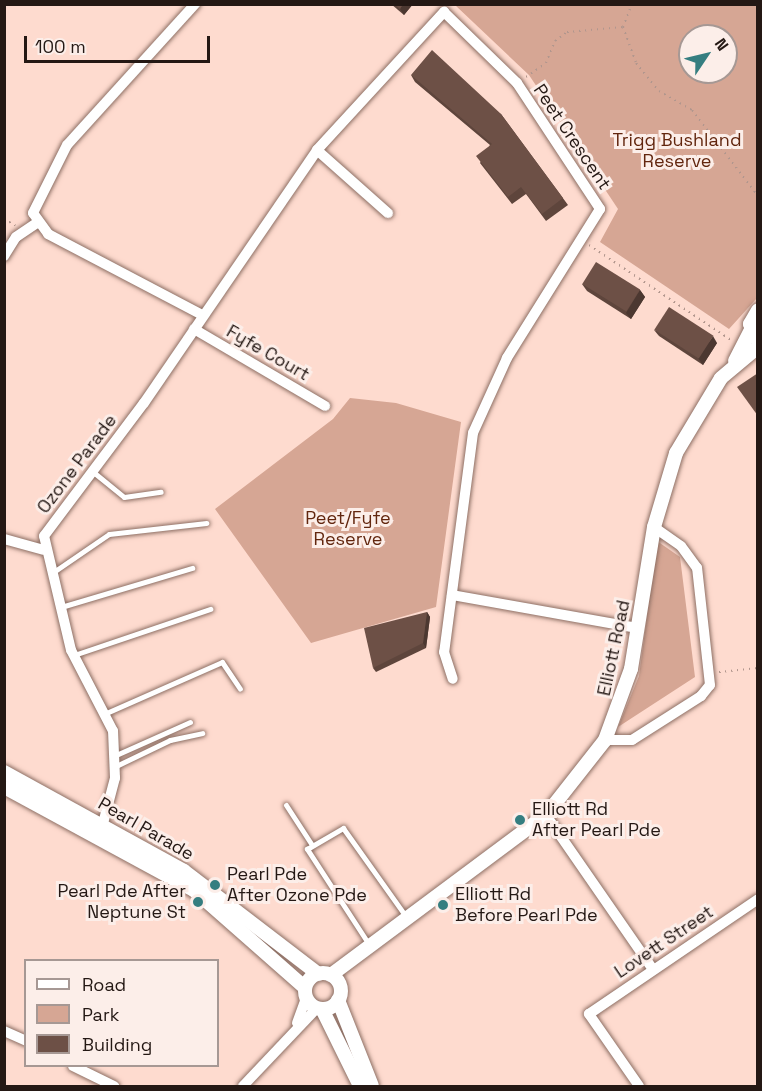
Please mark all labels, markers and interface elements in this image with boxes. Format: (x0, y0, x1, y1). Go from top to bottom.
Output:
scale bar (27, 24, 213, 62)
north arrow (678, 24, 738, 84)
text: N (710, 34, 733, 55)
text: 100 m (35, 35, 86, 58)
street label: Peet Crescent (529, 80, 615, 194)
park label: Trigg Bushland Reserve (613, 130, 741, 172)
street label: Fyfe Court (223, 321, 313, 385)
street label: Ozone Parade (33, 410, 121, 518)
park label: Peet/Fyfe Reserve (305, 508, 391, 550)
street label: Elliott Road (593, 598, 635, 698)
street label: Pearl Parade (94, 793, 198, 865)
place label: Elliott Rd After Pearl Pde (532, 799, 661, 842)
marker: Elliott Rd After Pearl Pde (513, 813, 527, 827)
place label: Pearl Pde After Ozone Pde (227, 864, 367, 906)
marker: Pearl Pde After Ozone Pde (208, 878, 222, 892)
place label: Pearl Pde After Neptune St (57, 881, 186, 924)
place label: Elliott Rd Before Pearl Pde (455, 884, 598, 926)
marker: Pearl Pde After Neptune St (191, 895, 205, 909)
marker: Elliott Rd Before Pearl Pde (436, 898, 450, 912)
street label: Lovett Street (611, 901, 717, 983)
legend (24, 959, 219, 1067)
text: Road (82, 973, 126, 996)
text: Park (82, 1003, 119, 1026)
text: Building (82, 1033, 152, 1056)

